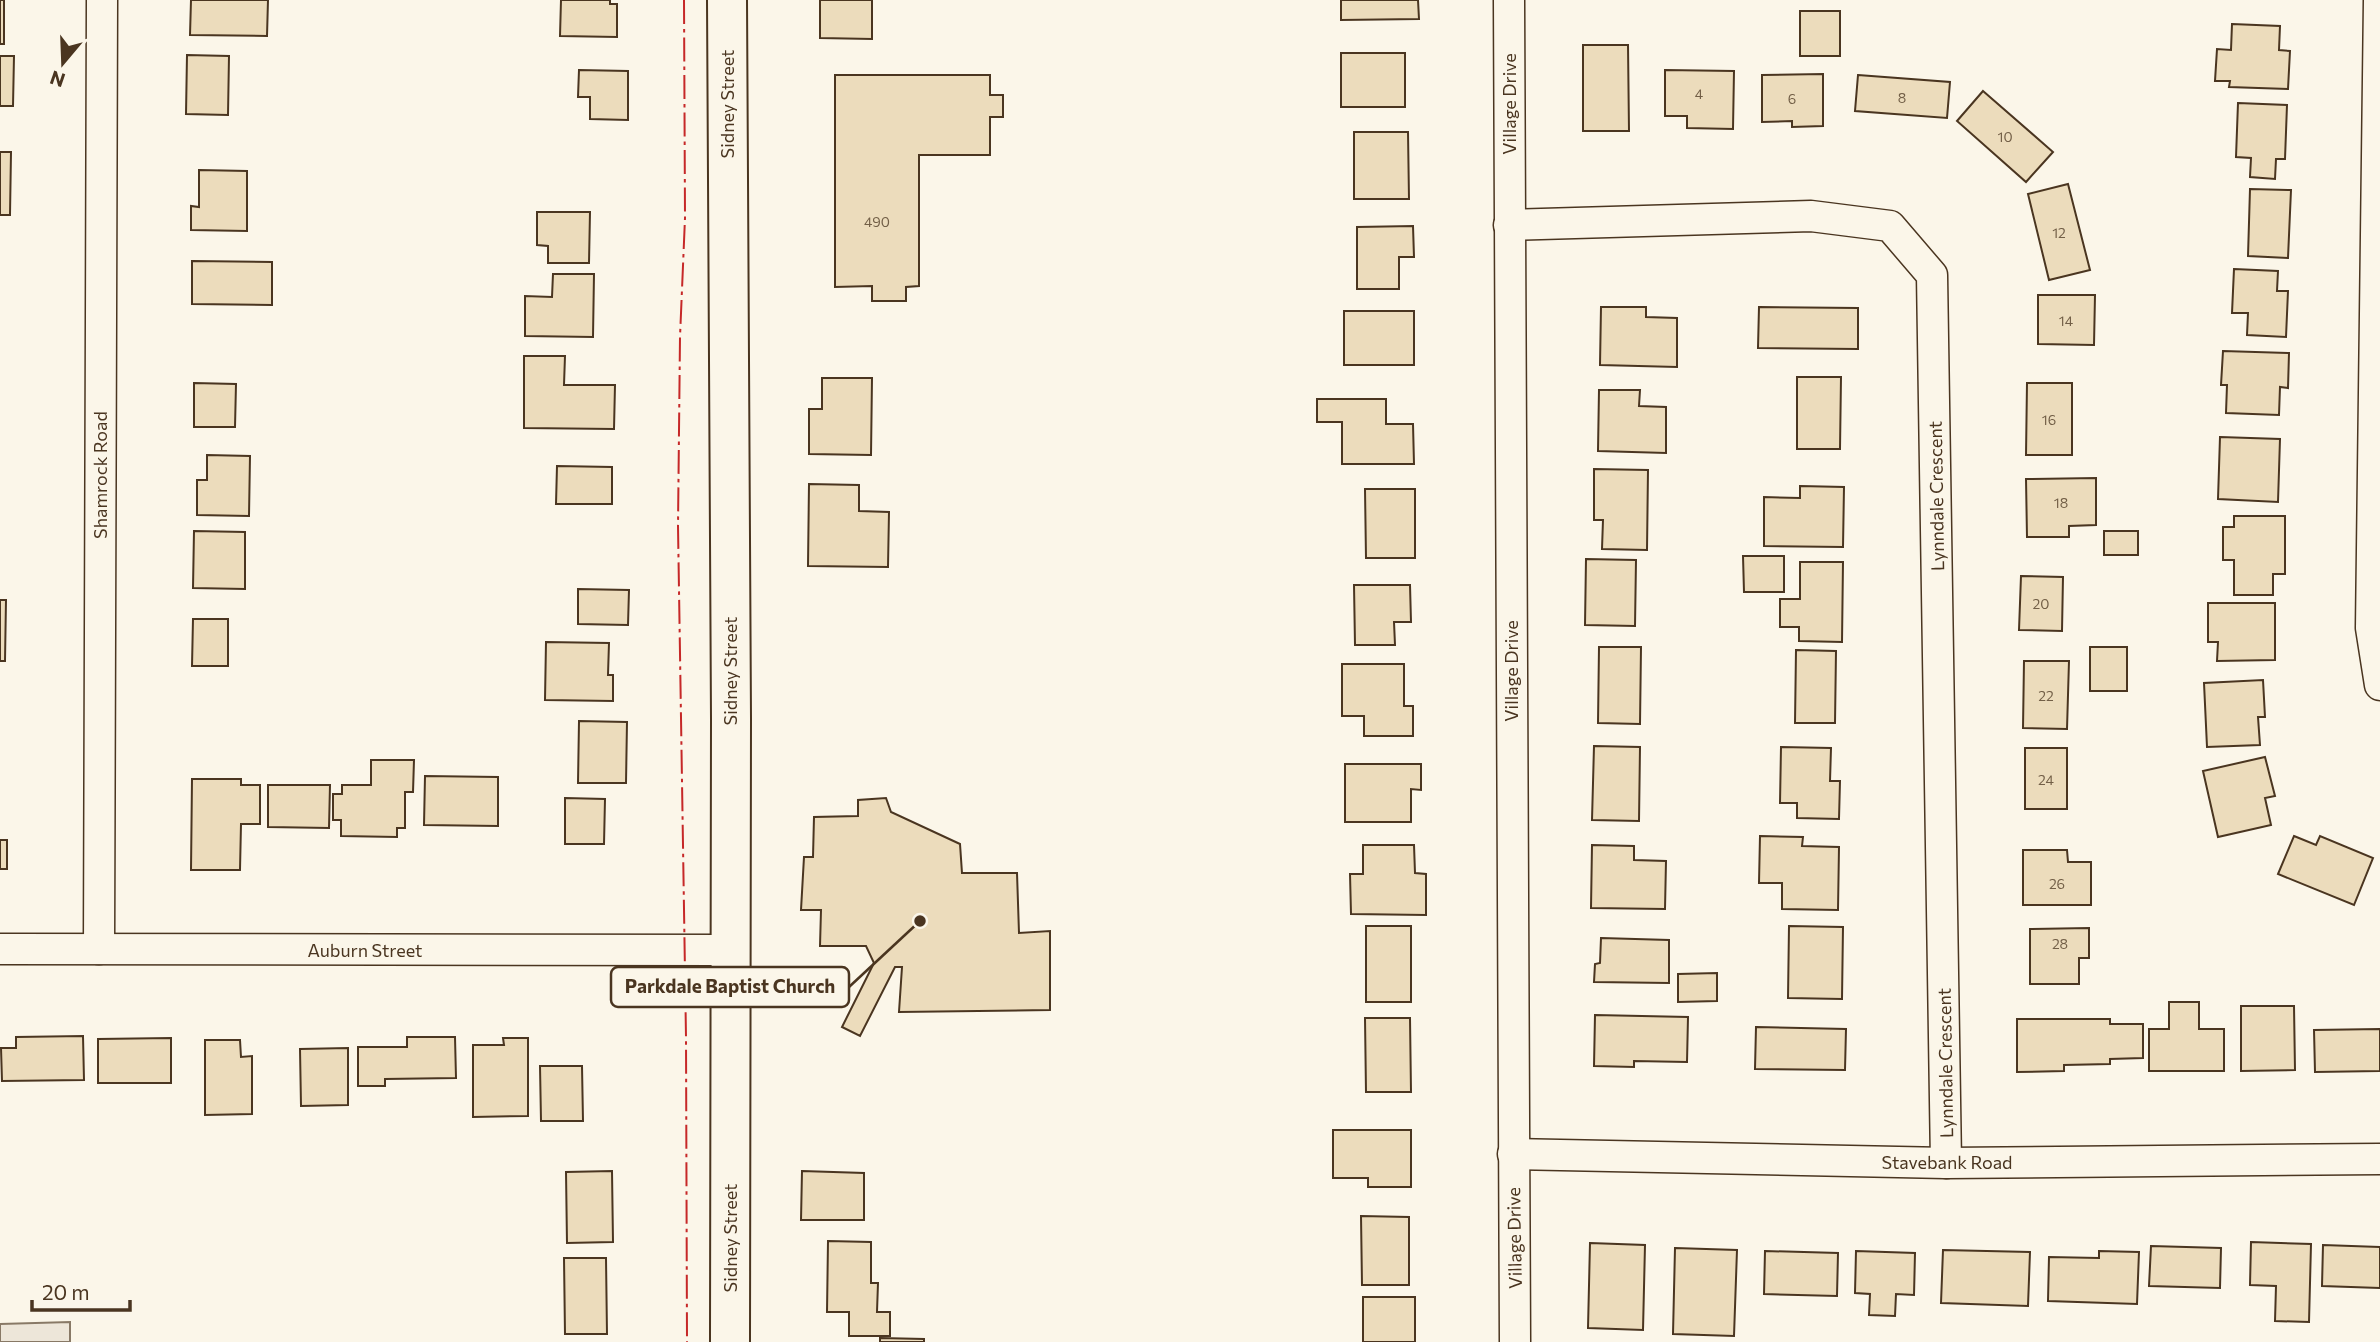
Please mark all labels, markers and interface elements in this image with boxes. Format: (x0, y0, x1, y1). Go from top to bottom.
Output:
north arrow (28, 28, 98, 98)
street label: Sidney Street (716, 50, 738, 158)
street label: Village Drive (1498, 53, 1520, 155)
text: N (47, 66, 68, 93)
house number: 4 (1695, 85, 1704, 102)
house number: 8 (1898, 89, 1906, 106)
house number: 6 (1788, 90, 1796, 107)
house number: 10 (1997, 128, 2013, 145)
house number: 490 (864, 213, 890, 230)
house number: 12 (2052, 224, 2066, 241)
house number: 14 (2059, 312, 2074, 329)
street label: Shamrock Road (89, 411, 111, 539)
house number: 16 (2042, 411, 2056, 428)
street label: Lynndale Crescent (1924, 421, 1948, 571)
house number: 18 (2054, 494, 2068, 511)
house number: 20 (2033, 595, 2049, 612)
street label: Sidney Street (719, 617, 741, 725)
street label: Village Drive (1500, 620, 1522, 722)
house number: 22 (2038, 687, 2054, 704)
house number: 24 (2038, 771, 2055, 788)
house number: 26 (2049, 875, 2065, 892)
house number: 28 (2052, 935, 2068, 952)
street label: Auburn Street (308, 939, 422, 961)
callout: Parkdale Baptist Church (611, 967, 849, 1007)
text: Parkdale Baptist Church (625, 974, 835, 997)
street label: Lynndale Crescent (1933, 988, 1957, 1138)
street label: Stavebank Road (1882, 1151, 2013, 1173)
street label: Sidney Street (719, 1184, 741, 1292)
street label: Village Drive (1502, 1187, 1526, 1289)
scale bar (32, 1268, 130, 1312)
text: 20 m (42, 1279, 90, 1304)

